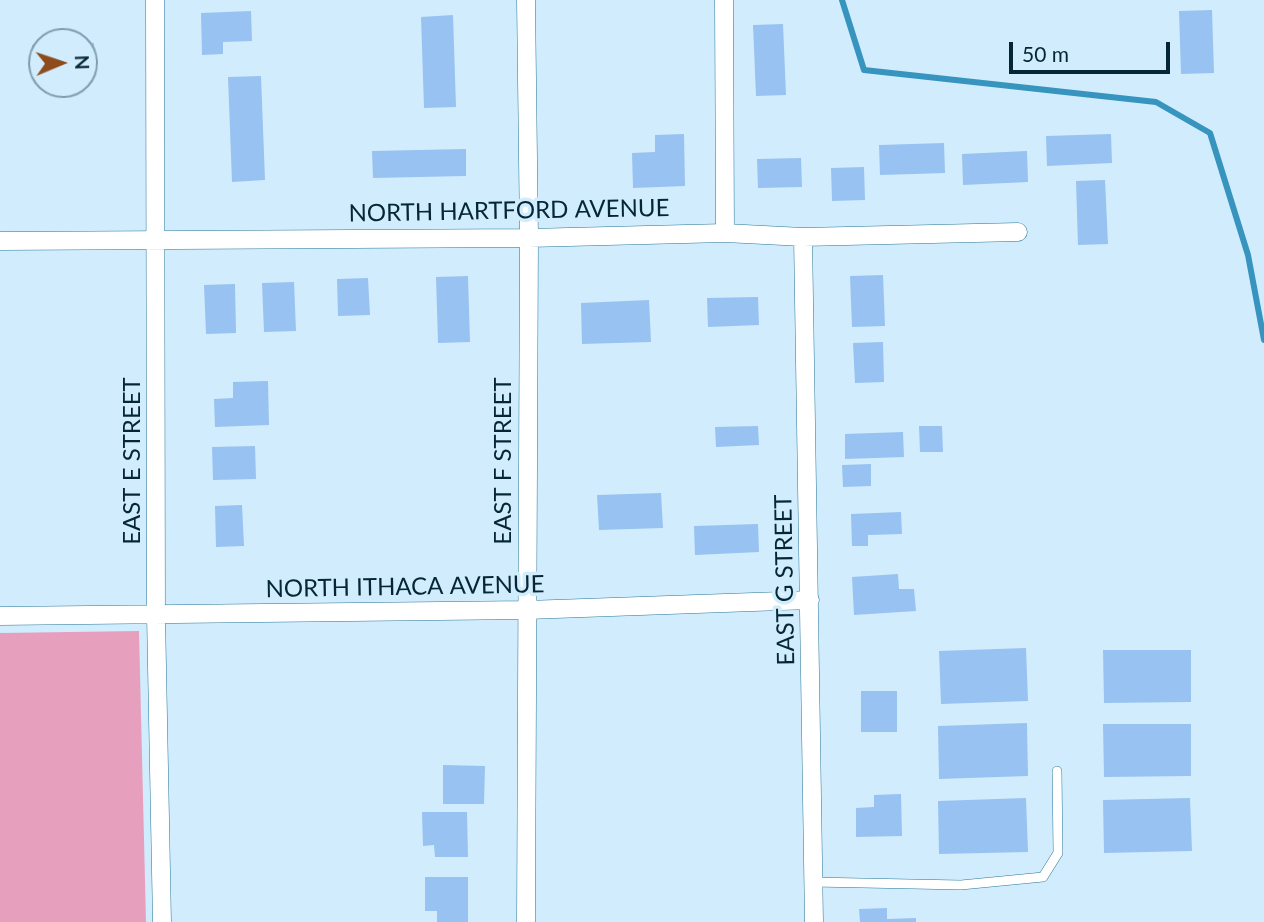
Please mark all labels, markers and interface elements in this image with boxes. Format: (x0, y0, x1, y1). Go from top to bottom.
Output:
north arrow (28, 28, 98, 98)
scale bar (1012, 28, 1173, 72)
text: 50 m (1022, 41, 1069, 66)
text: N (71, 55, 94, 70)
street label: NORTH HARTFORD AVENUE (348, 194, 670, 228)
street label: EAST E STREET (118, 377, 146, 545)
street label: EAST F STREET (489, 377, 517, 545)
street label: EAST G STREET (769, 494, 801, 666)
street label: NORTH ITHACA AVENUE (265, 570, 545, 604)

